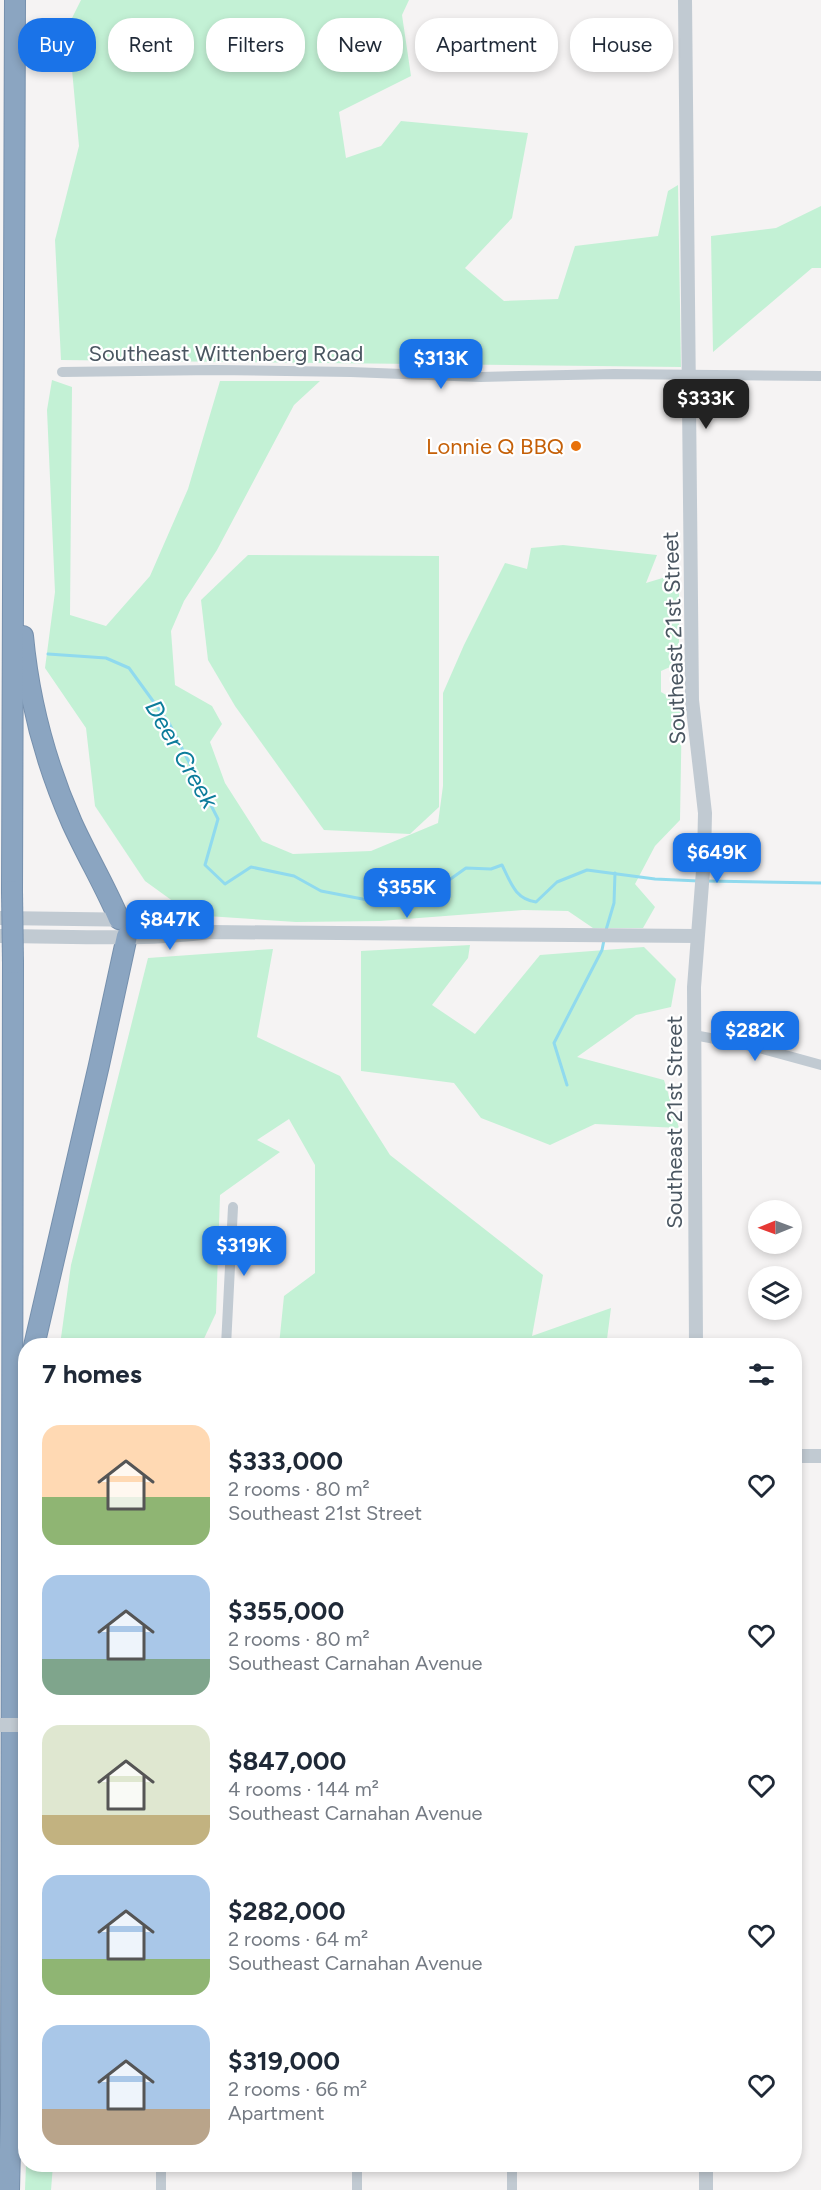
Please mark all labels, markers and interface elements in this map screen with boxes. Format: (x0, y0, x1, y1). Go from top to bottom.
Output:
chip: Buy (18, 18, 96, 72)
chip: Rent (108, 18, 194, 72)
chip: Filters (206, 18, 305, 72)
chip: New (317, 18, 403, 72)
chip: Apartment (415, 18, 558, 72)
chip: House (570, 18, 673, 72)
pin: $313K (399, 339, 483, 390)
street label: Southeast Wittenberg Road (89, 340, 363, 367)
text: $313K (413, 346, 469, 370)
pin: $333K (664, 379, 748, 430)
text: $333K (677, 386, 735, 410)
place label: Lonnie Q BBQ (426, 433, 564, 460)
marker: Lonnie Q BBQ (569, 439, 583, 453)
street label: Southeast 21st Street (657, 531, 691, 745)
water label: Deer Creek (139, 695, 225, 814)
pin: $649K (675, 833, 759, 884)
text: $649K (687, 840, 747, 864)
pin: $355K (365, 868, 449, 919)
text: $355K (378, 875, 436, 899)
pin: $847K (128, 900, 212, 951)
text: $847K (140, 907, 200, 931)
pin: $282K (713, 1011, 797, 1062)
street label: Southeast 21st Street (661, 1015, 688, 1229)
text: $282K (725, 1018, 785, 1042)
north arrow (748, 1200, 802, 1254)
map controls (748, 1200, 802, 1320)
pin: $319K (202, 1226, 286, 1277)
text: $319K (216, 1233, 272, 1257)
button: layers (748, 1266, 802, 1320)
text: 7 homes (42, 1358, 142, 1390)
icon: filters (745, 1358, 778, 1391)
text: $333,000 (228, 1445, 343, 1477)
icon: home (90, 1449, 162, 1521)
icon: heart (745, 1469, 778, 1502)
text: 2 rooms · 80 m² (228, 1477, 370, 1501)
text: Southeast 21st Street (228, 1501, 422, 1525)
text: $355,000 (228, 1595, 344, 1627)
icon: home (90, 1599, 162, 1671)
icon: heart (745, 1619, 778, 1652)
text: 2 rooms · 80 m² (228, 1627, 370, 1651)
text: Southeast Carnahan Avenue (228, 1651, 483, 1675)
text: $847,000 (228, 1745, 346, 1777)
icon: home (90, 1749, 162, 1821)
icon: heart (745, 1769, 778, 1802)
text: 4 rooms · 144 m² (228, 1777, 379, 1801)
text: Southeast Carnahan Avenue (228, 1801, 483, 1825)
text: $282,000 (228, 1895, 346, 1927)
icon: home (90, 1899, 162, 1971)
icon: heart (745, 1919, 778, 1952)
text: 2 rooms · 64 m² (228, 1927, 368, 1951)
text: Southeast Carnahan Avenue (228, 1951, 483, 1975)
text: $319,000 (228, 2045, 340, 2077)
icon: home (90, 2049, 162, 2121)
icon: heart (745, 2069, 778, 2102)
text: 2 rooms · 66 m² (228, 2077, 367, 2101)
text: Apartment (228, 2101, 325, 2125)

